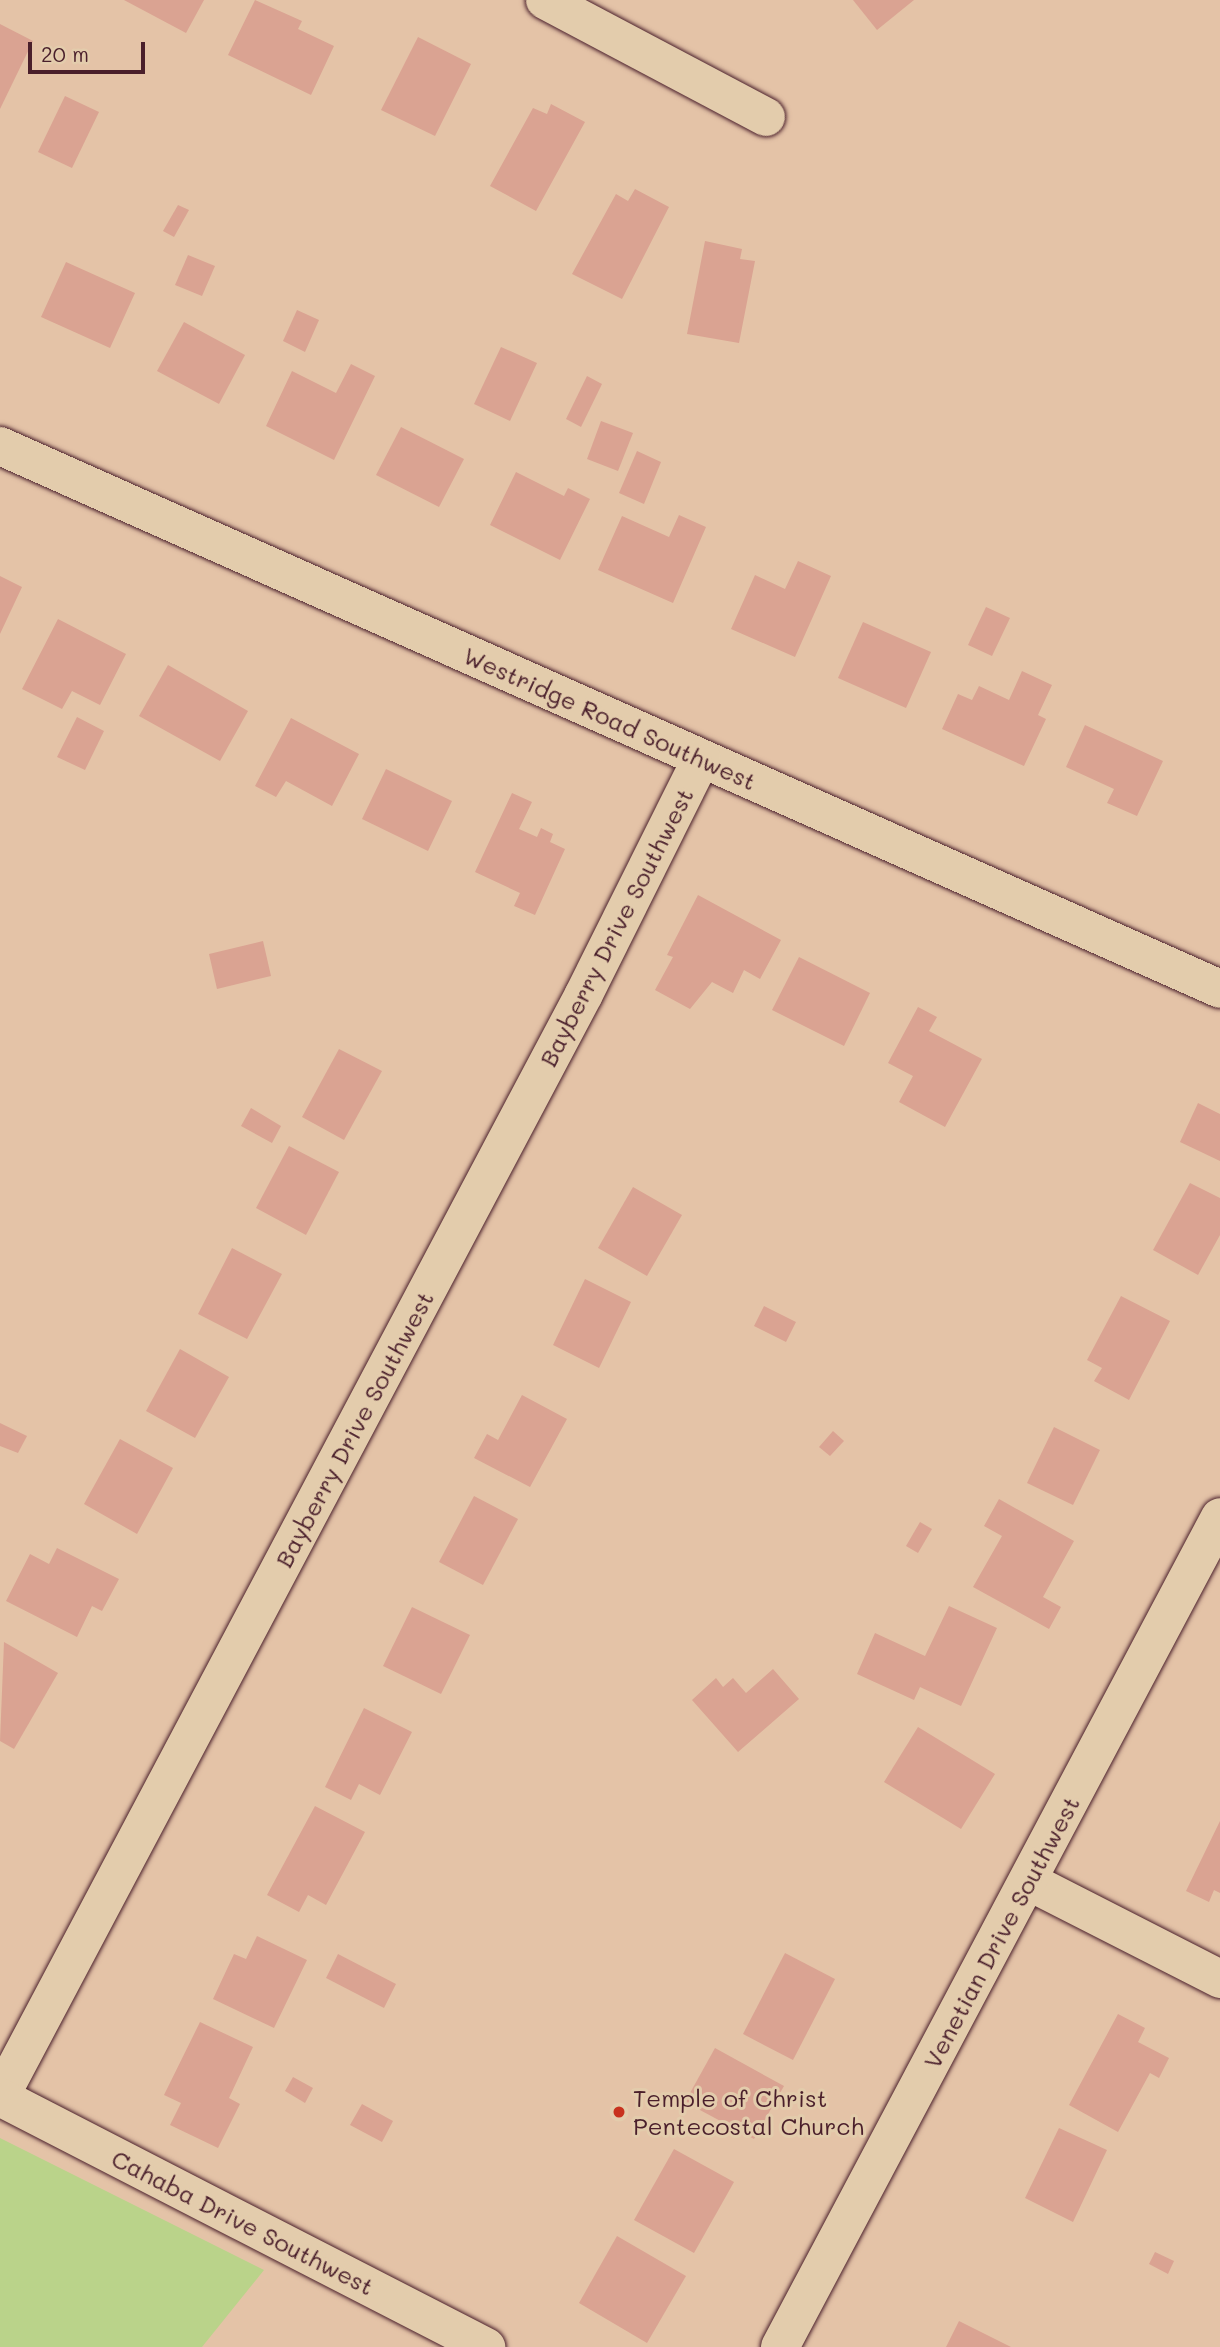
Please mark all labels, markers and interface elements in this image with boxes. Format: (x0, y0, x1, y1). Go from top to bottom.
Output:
scale bar (32, 28, 149, 72)
text: 20 m (41, 40, 89, 67)
street label: Westridge Road Southwest (459, 640, 761, 796)
street label: Bayberry Drive Southwest (533, 783, 699, 1071)
street label: Bayberry Drive Southwest (269, 1286, 439, 1572)
street label: Venetian Drive Southwest (917, 1791, 1085, 2073)
place label: Temple of Christ Pentecostal Church (633, 2084, 864, 2140)
marker: Temple of Christ Pentecostal Church (611, 2104, 627, 2120)
street label: Cahaba Drive Southwest (107, 2143, 379, 2301)

